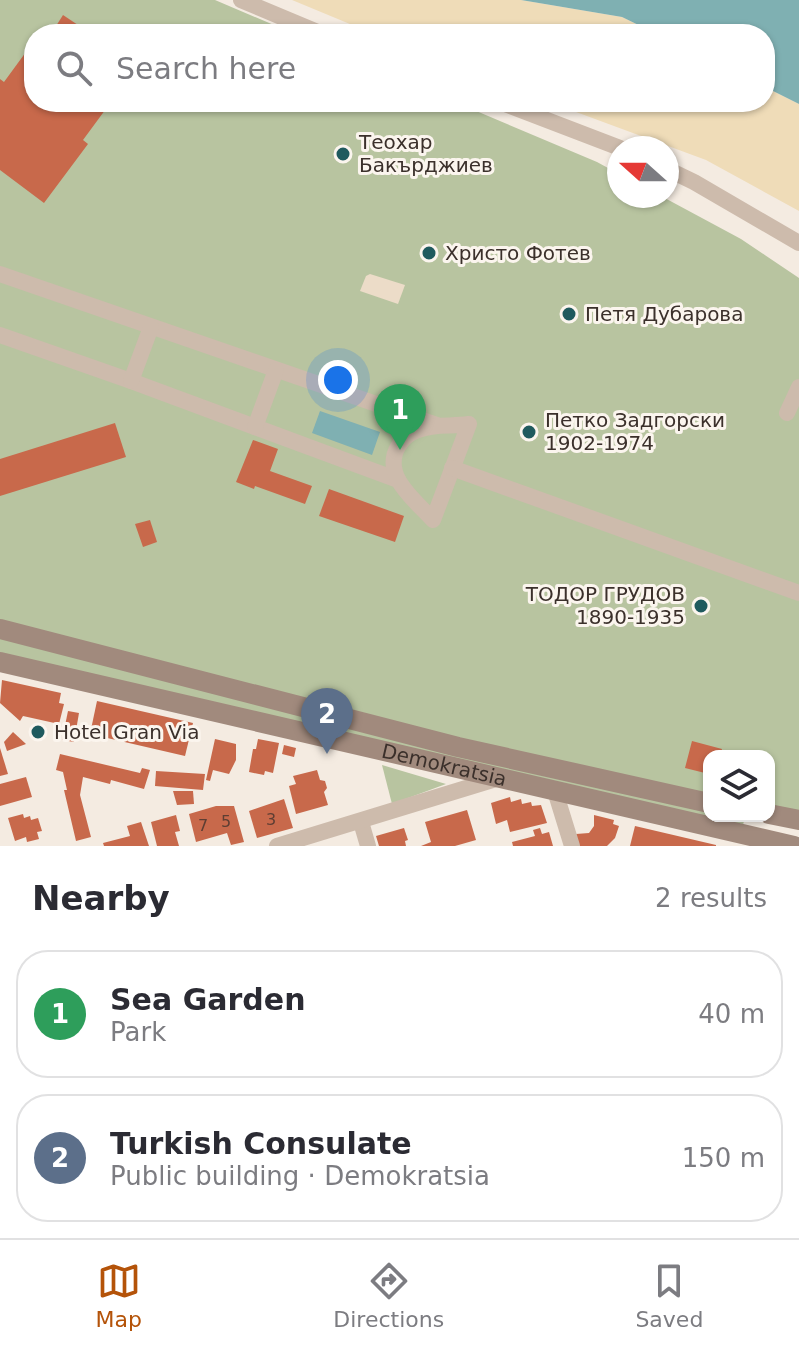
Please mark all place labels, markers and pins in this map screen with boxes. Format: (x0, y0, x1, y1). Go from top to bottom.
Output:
place label: Теохар Бакърджиев (358, 130, 493, 177)
marker: Теохар Бакърджиев (334, 145, 352, 163)
place label: Христо Фотев (445, 241, 591, 265)
marker: Христо Фотев (420, 244, 438, 262)
place label: Петя Дубарова (585, 302, 743, 326)
marker: Петя Дубарова (560, 305, 578, 323)
pin: 1 (374, 384, 426, 450)
place label: Петко Задгорски 1902-1974 (545, 408, 725, 455)
marker: Петко Задгорски 1902-1974 (520, 423, 538, 441)
place label: TOДOP ГРУДОВ 1890-1935 (525, 582, 685, 629)
marker: TOДOP ГРУДОВ 1890-1935 (692, 597, 710, 615)
pin: 2 (301, 688, 353, 754)
place label: Hotel Gran Via (54, 720, 199, 744)
marker: Hotel Gran Via (29, 723, 47, 741)

